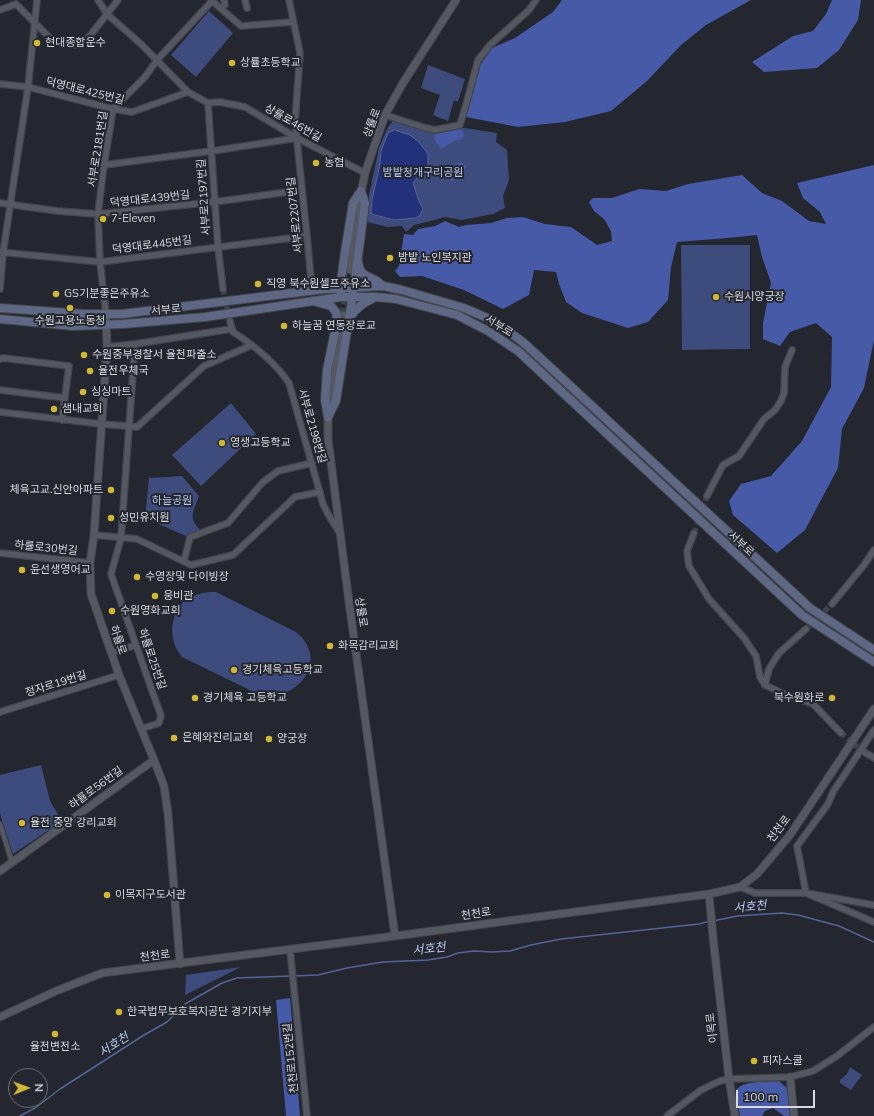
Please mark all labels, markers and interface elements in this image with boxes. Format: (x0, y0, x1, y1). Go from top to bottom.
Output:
place label: 현대종합운수 (45, 36, 106, 50)
marker: 현대종합운수 (32, 38, 42, 48)
place label: 상률초등학교 (240, 56, 301, 70)
marker: 상률초등학교 (227, 58, 237, 68)
street label: 덕영대로425번길 (44, 75, 126, 107)
street label: 상률로46번길 (262, 101, 324, 145)
street label: 상률로 (360, 106, 384, 140)
street label: 서부로2181번길 (85, 110, 111, 188)
place label: 농협 (324, 156, 344, 170)
street label: 서부로2197번길 (195, 158, 213, 236)
marker: 농협 (311, 158, 321, 168)
park label: 밤밭청개구리공원 (383, 166, 463, 180)
street label: 서부로2207번길 (284, 176, 306, 254)
street label: 덕영대로439번길 (109, 188, 191, 210)
place label: 7-Eleven (111, 212, 155, 226)
marker: 7-Eleven (98, 214, 108, 224)
street label: 덕영대로445번길 (111, 234, 193, 256)
place label: 밤밭 노인복지관 (398, 251, 472, 265)
marker: 밤밭 노인복지관 (385, 253, 395, 263)
place label: 직영 북수원셀프주유소 (266, 277, 370, 291)
marker: 직영 북수원셀프주유소 (253, 279, 263, 289)
place label: GS기분좋은주유소 (64, 287, 150, 301)
marker: GS기분좋은주유소 (51, 289, 61, 299)
place label: 수원시양궁장 (724, 290, 785, 304)
marker: 수원시양궁장 (711, 292, 721, 302)
street label: 서부로 (150, 302, 182, 318)
marker: 수원고용노동청 (65, 303, 75, 313)
street label: 서부로 (483, 312, 515, 340)
place label: 수원고용노동청 (35, 314, 105, 328)
place label: 하늘꿈 연동장로교 (292, 319, 376, 333)
marker: 하늘꿈 연동장로교 (279, 321, 289, 331)
place label: 수원중부경찰서 율천파출소 (92, 348, 216, 362)
marker: 수원중부경찰서 율천파출소 (79, 350, 89, 360)
place label: 율전우체국 (98, 364, 149, 378)
marker: 율전우체국 (85, 366, 95, 376)
place label: 싱싱마트 (91, 385, 131, 399)
marker: 싱싱마트 (78, 387, 88, 397)
street label: 서부로2198번길 (295, 387, 329, 465)
place label: 샘내교회 (62, 402, 102, 416)
marker: 샘내교회 (49, 404, 59, 414)
place label: 영생고등학교 (230, 436, 291, 450)
marker: 영생고등학교 (217, 438, 227, 448)
place label: 체육고교.신안아파트 (9, 483, 103, 497)
marker: 체육고교.신안아파트 (106, 485, 116, 495)
park label: 하늘공원 (152, 494, 192, 508)
place label: 성민유치원 (119, 511, 170, 525)
marker: 성민유치원 (106, 513, 116, 523)
street label: 서부로 (725, 529, 757, 559)
street label: 하률로30번길 (14, 538, 78, 558)
place label: 윤선생영어교 (30, 563, 91, 577)
marker: 윤선생영어교 (17, 565, 27, 575)
place label: 수영장및 다이빙장 (145, 570, 229, 584)
marker: 수영장및 다이빙장 (132, 572, 142, 582)
place label: 웅비관 (163, 589, 193, 603)
marker: 웅비관 (150, 591, 160, 601)
street label: 상률로 (352, 596, 370, 628)
place label: 수원영화교회 (120, 604, 181, 618)
marker: 수원영화교회 (107, 606, 117, 616)
street label: 하률로 (107, 623, 129, 657)
street label: 하률로25번길 (135, 627, 169, 691)
place label: 화목감리교회 (338, 639, 399, 653)
marker: 화목감리교회 (325, 641, 335, 651)
place label: 경기체육고등학교 (242, 663, 323, 677)
marker: 경기체육고등학교 (229, 665, 239, 675)
street label: 정자로19번길 (24, 668, 88, 700)
place label: 경기체육 고등학교 (203, 691, 287, 705)
place label: 북수원화로 (773, 691, 824, 705)
marker: 경기체육 고등학교 (190, 693, 200, 703)
marker: 북수원화로 (827, 693, 837, 703)
place label: 은혜와진리교회 (182, 731, 253, 745)
place label: 양궁장 (277, 732, 307, 746)
marker: 은혜와진리교회 (169, 733, 179, 743)
marker: 양궁장 (264, 734, 274, 744)
street label: 하률로56번길 (66, 764, 126, 812)
street label: 천천로 (765, 813, 793, 845)
place label: 율전 중앙 강리교회 (30, 816, 117, 830)
marker: 율전 중앙 강리교회 (17, 818, 27, 828)
place label: 이목지구도서관 (115, 888, 186, 902)
marker: 이목지구도서관 (102, 890, 112, 900)
water label: 서호천 (733, 898, 767, 916)
street label: 천천로 (460, 905, 492, 923)
water label: 서호천 (412, 940, 446, 958)
street label: 천천로 (139, 948, 171, 964)
place label: 한국법무보호복지공단 경기지부 (127, 1005, 272, 1019)
marker: 한국법무보호복지공단 경기지부 (114, 1007, 124, 1017)
street label: 이목로 (704, 1012, 720, 1044)
street label: 천천로152번길 (281, 1022, 301, 1094)
marker: 율전변전소 (50, 1029, 60, 1039)
water label: 서호천 (96, 1030, 132, 1060)
place label: 율전변전소 (30, 1040, 80, 1054)
place label: 피자스쿨 (762, 1054, 802, 1068)
marker: 피자스쿨 (749, 1056, 759, 1066)
north arrow (8, 1068, 48, 1108)
scale bar (738, 1082, 817, 1108)
text: N (32, 1084, 46, 1092)
text: 100 m (743, 1089, 778, 1104)

